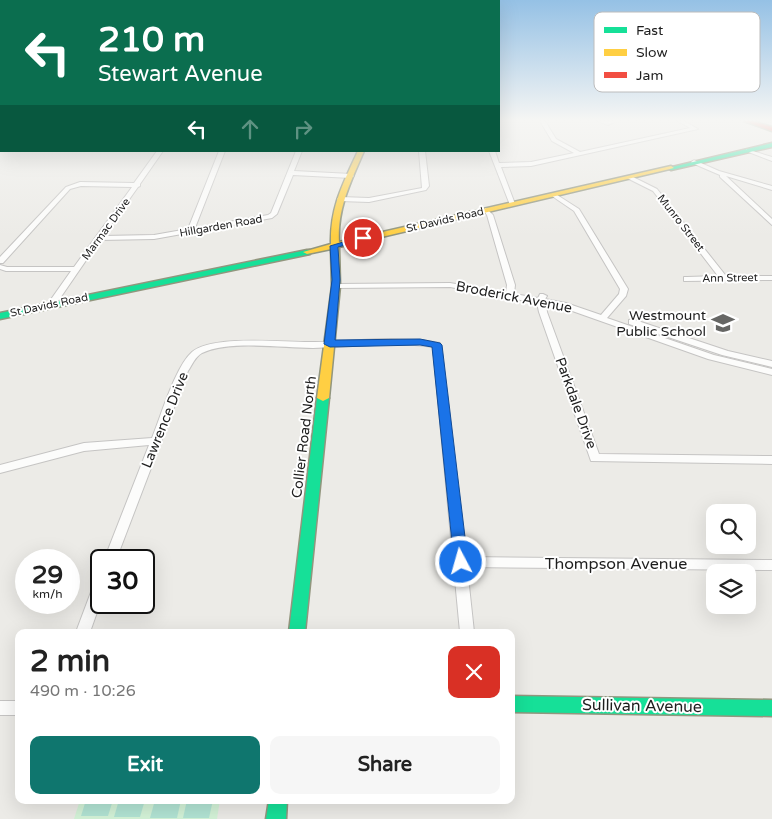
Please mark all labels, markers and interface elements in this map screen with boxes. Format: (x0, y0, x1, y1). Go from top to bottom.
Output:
legend (594, 12, 760, 92)
text: 210 m (98, 19, 205, 61)
icon: left (15, 20, 80, 85)
text: Fast (636, 22, 664, 39)
text: Slow (636, 44, 668, 61)
text: Stewart Avenue (98, 61, 263, 87)
text: Jam (636, 67, 663, 84)
icon: left (183, 115, 211, 143)
icon: ahead (236, 115, 264, 143)
icon: right (289, 115, 317, 143)
street label: Munro Street (655, 192, 707, 254)
street label: Marmac Drive (79, 196, 133, 262)
street label: St Davids Road (405, 205, 485, 235)
street label: Hillgarden Road (179, 212, 264, 240)
pin (342, 217, 384, 259)
icon: arrive (349, 224, 377, 252)
street label: Ann Street (702, 271, 758, 285)
street label: Broderick Avenue (455, 277, 573, 317)
street label: St Davids Road (9, 290, 89, 320)
place label: Westmount Public School (616, 307, 707, 340)
school or university icon: Westmount Public School (710, 310, 736, 336)
street label: Parkdale Drive (552, 355, 600, 451)
street label: Lawrence Drive (138, 369, 192, 470)
street label: Collier Road North (288, 375, 320, 499)
map controls (706, 504, 756, 614)
button: search (706, 504, 756, 554)
position arrow (434, 535, 486, 587)
speed limit sign: 30 (90, 549, 155, 614)
street label: Thompson Avenue (545, 554, 687, 574)
text: 29 (32, 560, 63, 590)
button: layers (706, 564, 756, 614)
text: km/h (32, 587, 63, 601)
text: 2 min (30, 643, 110, 680)
button: close (448, 646, 500, 698)
text: 490 m · 10:26 (30, 681, 136, 701)
street label: Sullivan Avenue (582, 695, 702, 717)
button: Exit (30, 736, 260, 794)
button: Share (270, 736, 500, 794)

